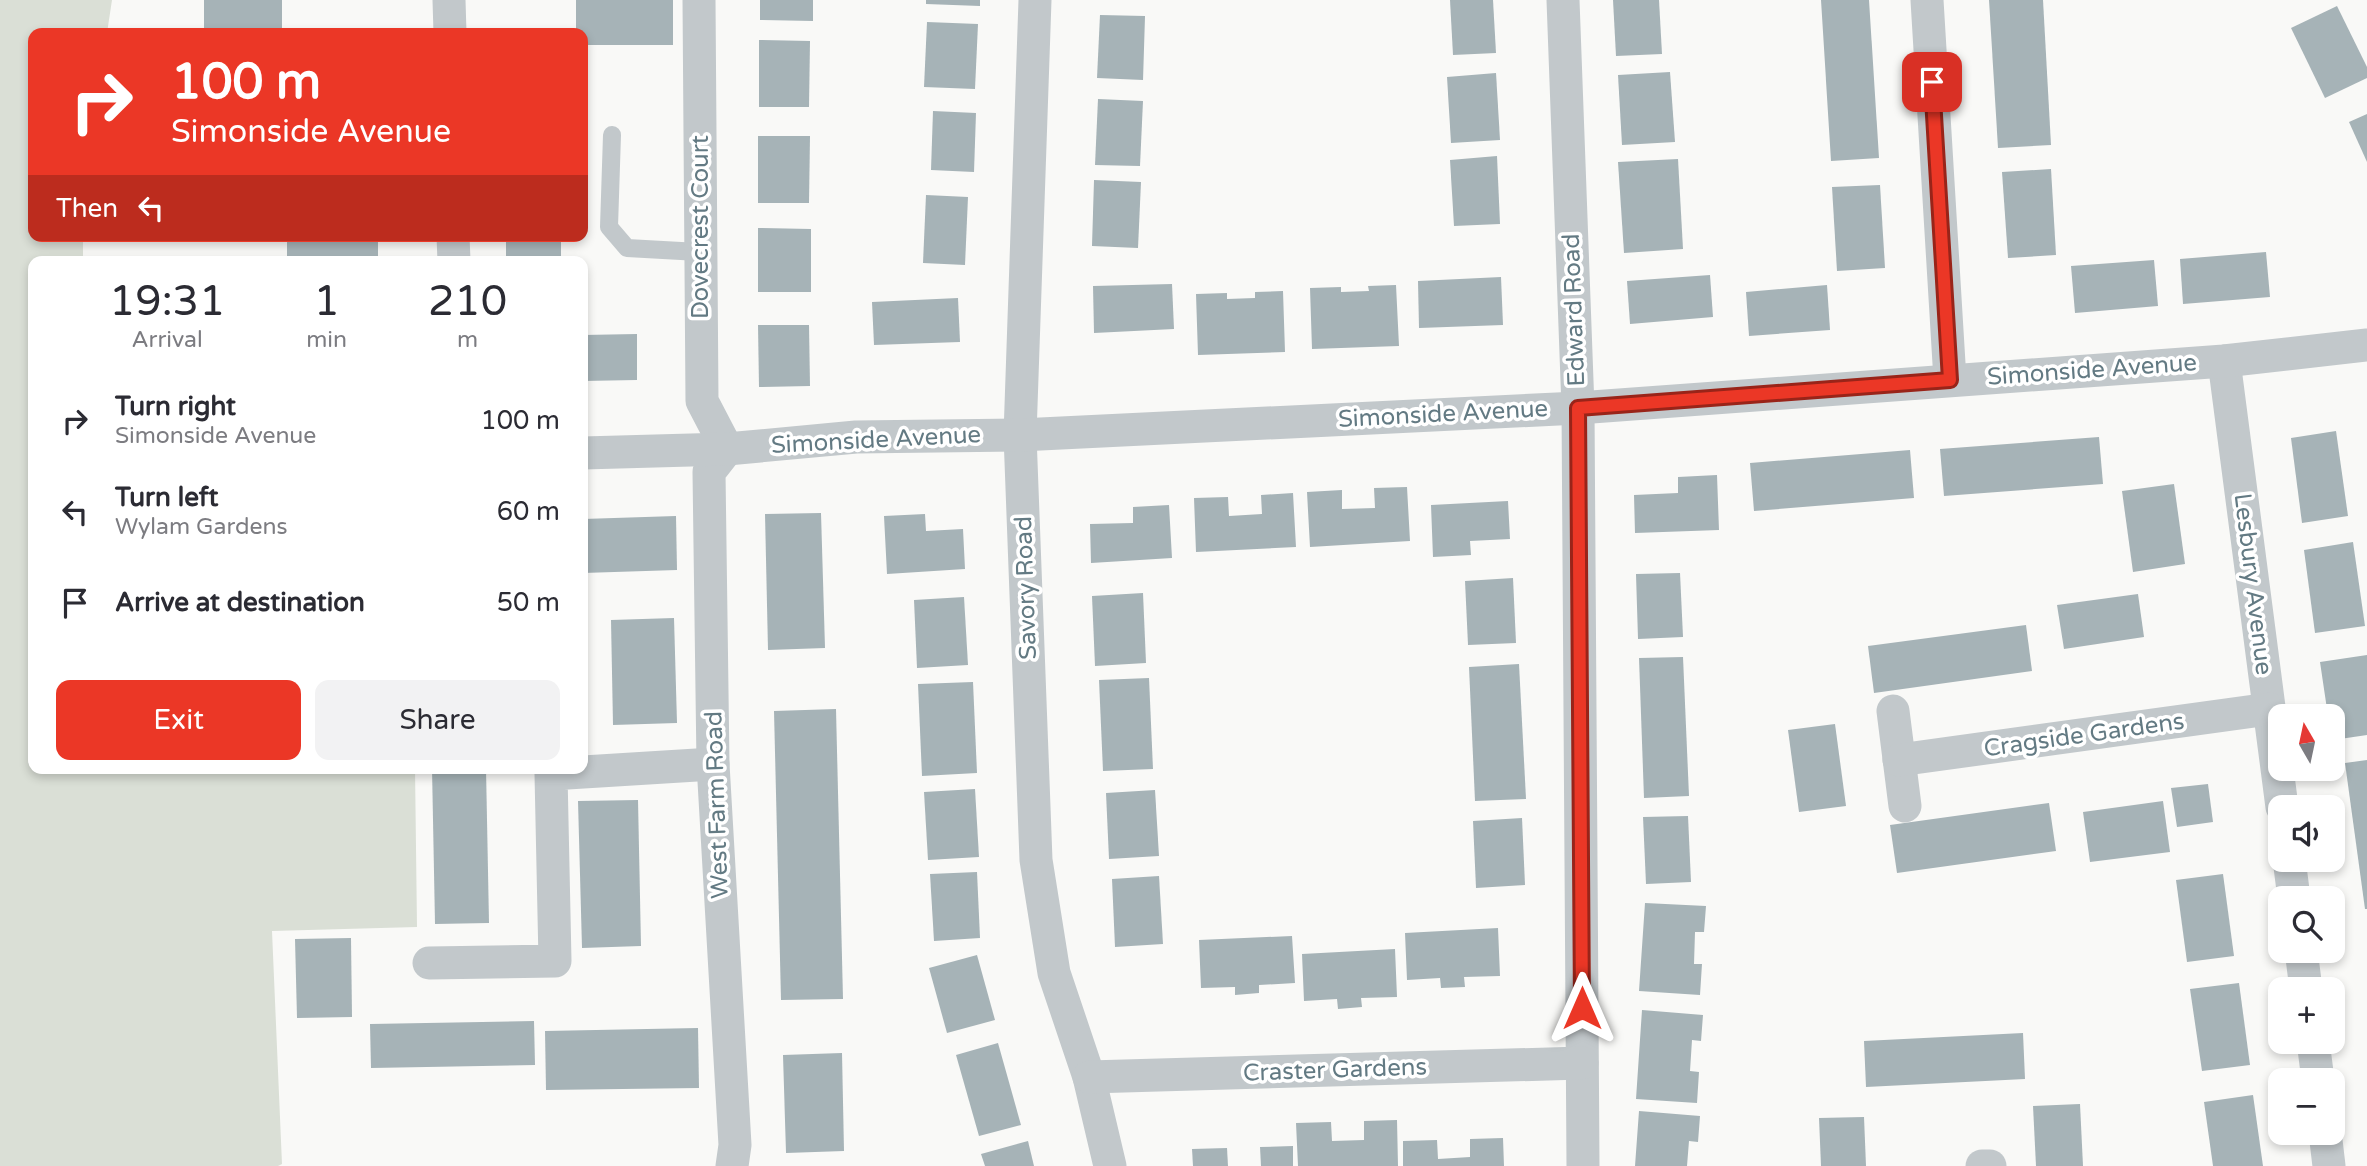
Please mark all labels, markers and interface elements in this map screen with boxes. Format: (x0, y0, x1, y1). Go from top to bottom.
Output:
pin (1902, 52, 1962, 112)
text: 100 m (171, 53, 321, 112)
icon: right (56, 56, 147, 147)
icon: arrive (1913, 63, 1951, 101)
text: Simonside Avenue (171, 113, 451, 151)
street label: Dovecrest Court (686, 135, 715, 319)
icon: left (132, 189, 170, 227)
text: Then (56, 193, 118, 224)
street label: Edward Road (1557, 233, 1591, 387)
text: 19:31 (109, 276, 225, 327)
text: 1 (313, 276, 340, 327)
text: 210 (428, 276, 507, 327)
text: Arrival (132, 326, 203, 354)
text: min (306, 326, 347, 354)
text: m (457, 326, 478, 354)
street label: Simonside Avenue (1986, 348, 2198, 392)
text: Turn right (115, 391, 236, 422)
street label: Simonside Avenue (1337, 394, 1549, 434)
icon: right (56, 402, 94, 440)
text: 100 m (480, 405, 560, 436)
street label: Simonside Avenue (770, 420, 982, 460)
text: Simonside Avenue (115, 422, 316, 450)
text: Turn left (115, 482, 218, 513)
street label: Lesbury Avenue (2227, 491, 2279, 677)
icon: left (56, 493, 94, 531)
text: 60 m (497, 496, 560, 527)
text: Wylam Gardens (115, 513, 288, 541)
street label: Savory Road (1009, 516, 1043, 660)
icon: arrive (56, 584, 94, 622)
text: Arrive at destination (115, 587, 365, 618)
text: 50 m (497, 587, 560, 618)
button: Exit (56, 680, 301, 760)
button: Share (315, 680, 560, 760)
north arrow (2268, 704, 2345, 780)
map controls (2268, 704, 2345, 1145)
street label: Cragside Gardens (1982, 707, 2186, 763)
street label: West Farm Road (699, 711, 735, 899)
button: sound (2268, 795, 2345, 872)
button: search (2268, 886, 2345, 963)
position arrow (1545, 971, 1619, 1045)
button: + (2268, 977, 2345, 1054)
street label: Craster Gardens (1243, 1052, 1427, 1088)
button: − (2268, 1068, 2345, 1145)

